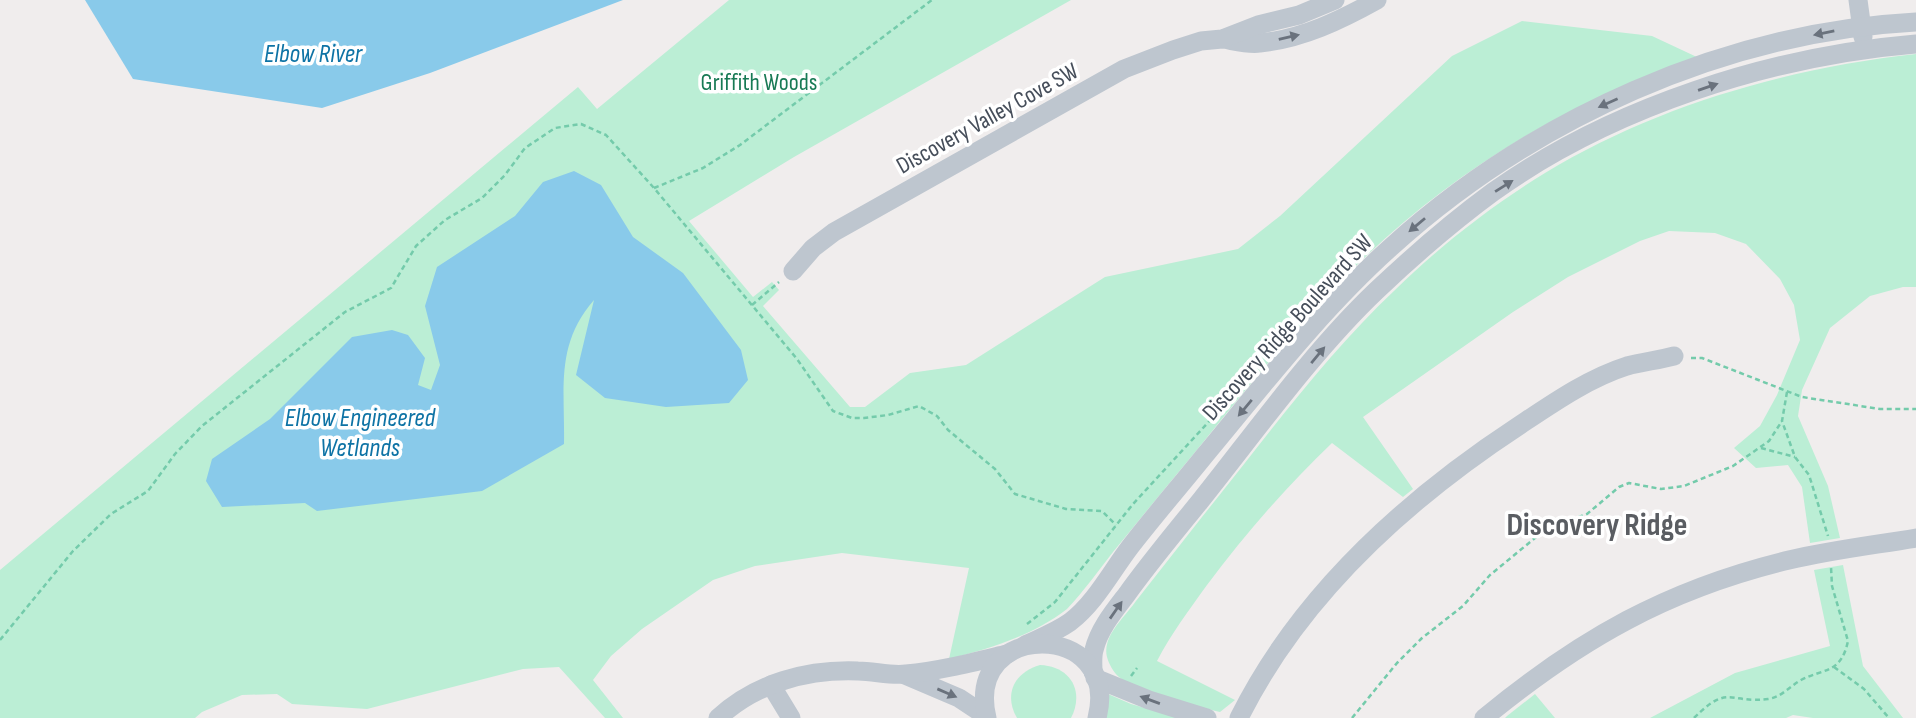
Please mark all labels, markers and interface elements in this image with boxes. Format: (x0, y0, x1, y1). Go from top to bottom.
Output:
one-way arrow (1813, 28, 1835, 39)
one-way arrow (1278, 31, 1300, 42)
water label: Elbow River (264, 39, 364, 70)
street label: Discovery Valley Cove SW (891, 56, 1084, 180)
park label: Griffith Woods (701, 68, 817, 97)
one-way arrow (1698, 81, 1719, 92)
one-way arrow (1598, 97, 1618, 109)
one-way arrow (1494, 179, 1514, 192)
one-way arrow (1408, 217, 1426, 233)
street label: Discovery Ridge Boulevard SW (1196, 228, 1379, 426)
one-way arrow (1310, 346, 1325, 363)
one-way arrow (1238, 400, 1253, 417)
water label: Elbow Engineered Wetlands (285, 403, 436, 464)
district label: Discovery Ridge (1507, 506, 1687, 545)
one-way arrow (1109, 601, 1123, 619)
one-way arrow (936, 687, 957, 698)
one-way arrow (1140, 694, 1161, 705)

